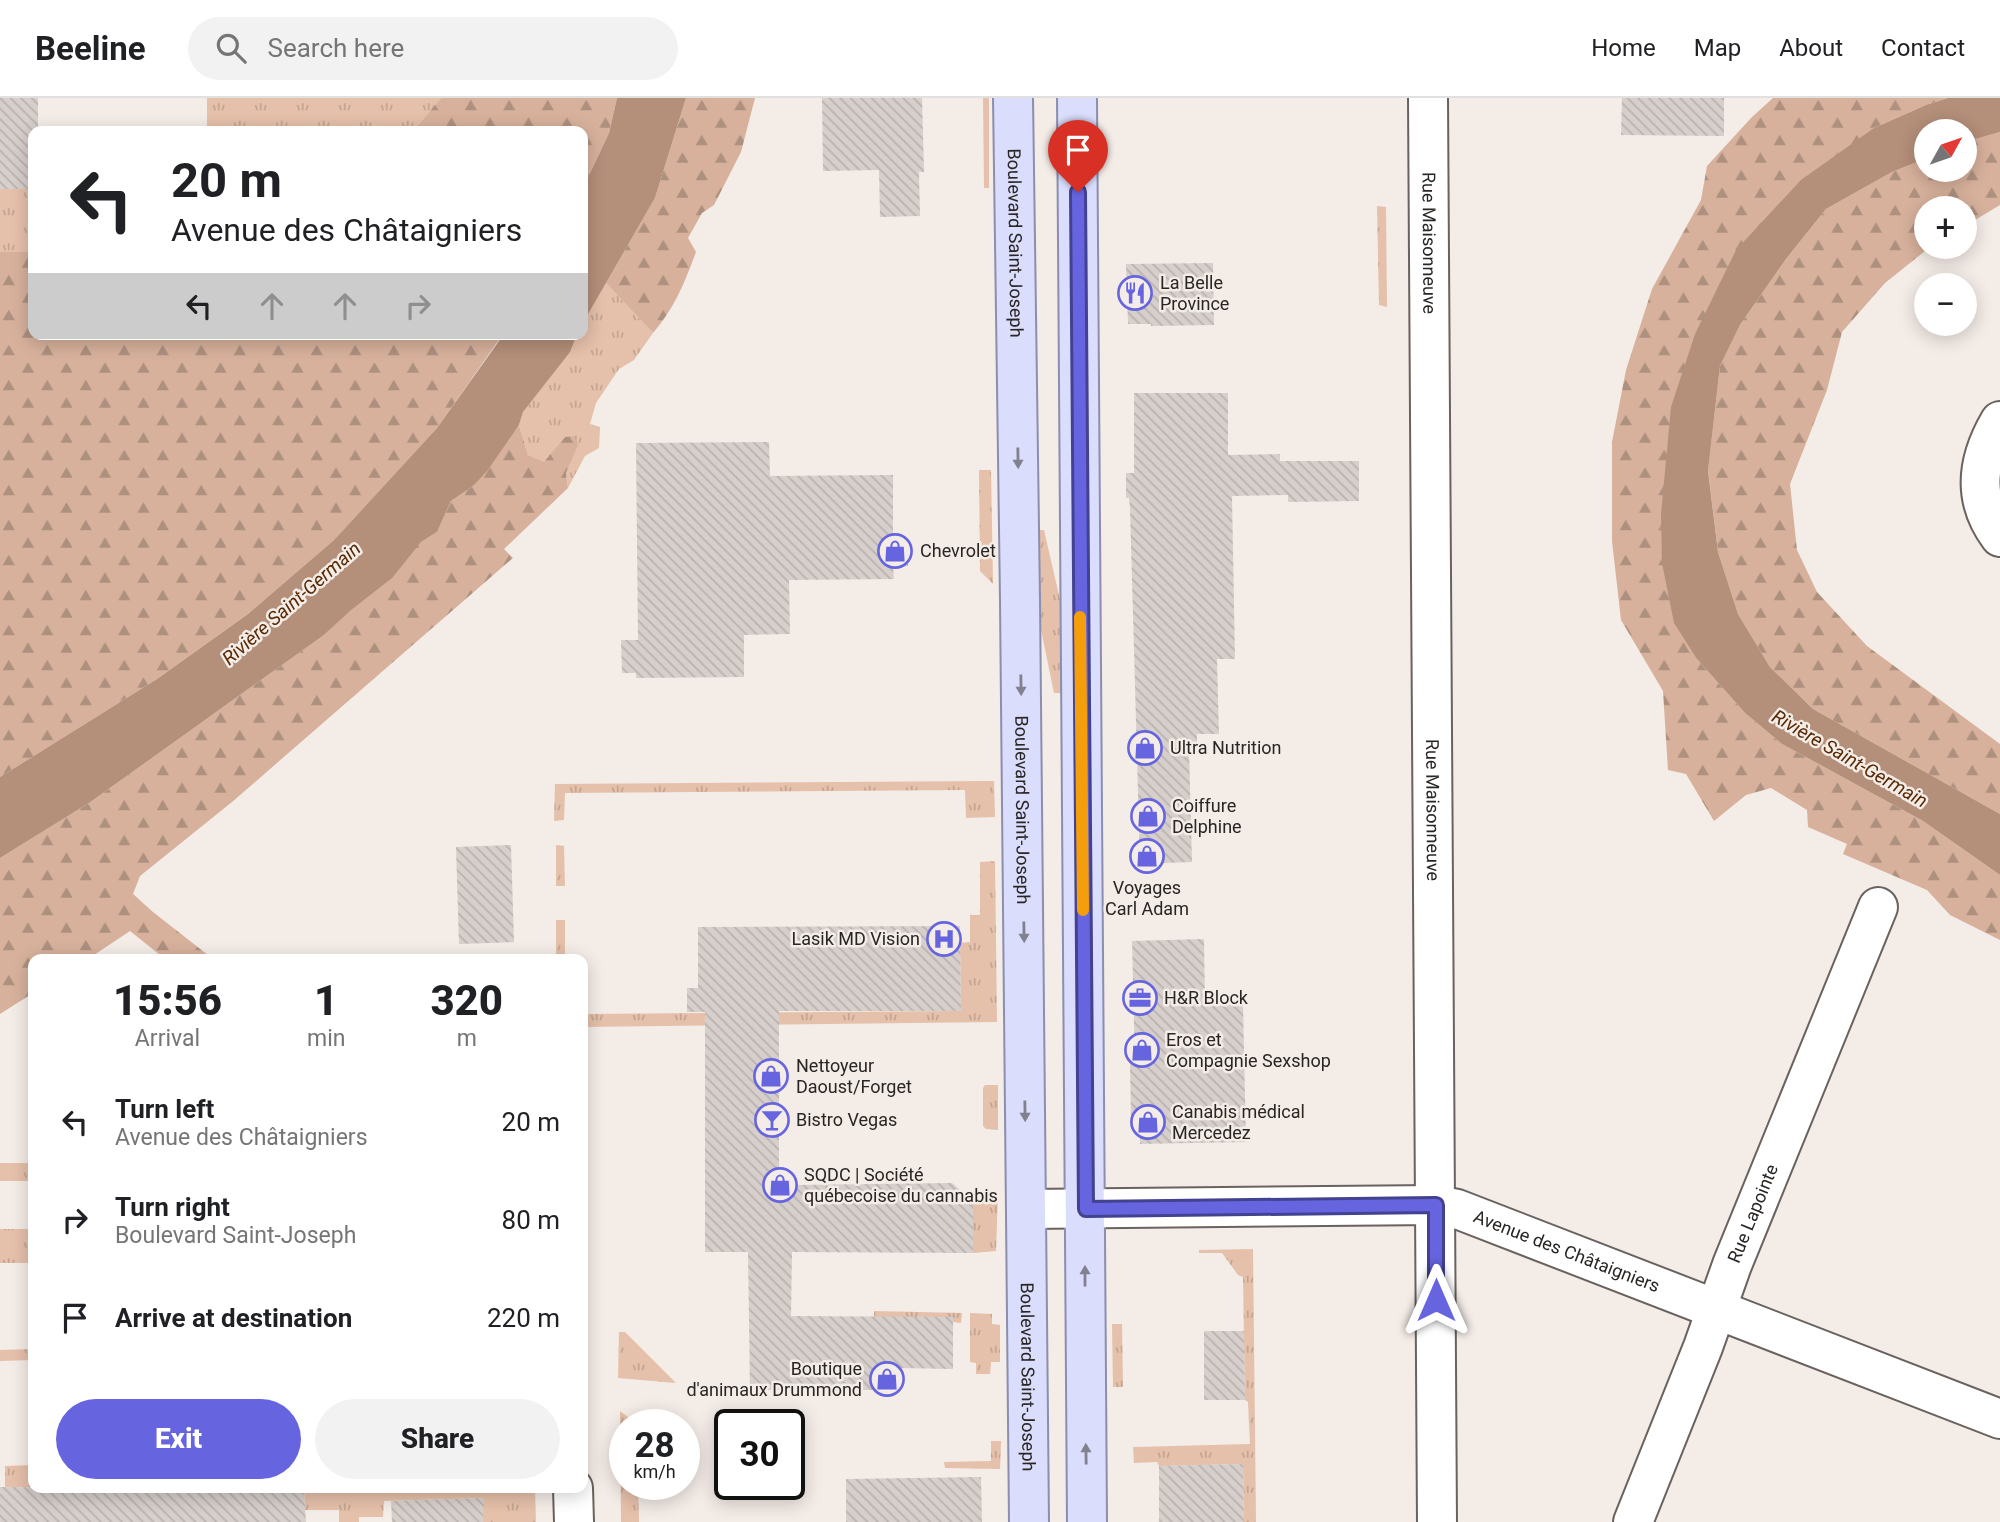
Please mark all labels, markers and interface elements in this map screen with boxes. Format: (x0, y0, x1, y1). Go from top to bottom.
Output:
search box (188, 17, 678, 80)
text: Beeline (35, 29, 146, 68)
icon: search (212, 29, 250, 67)
text: Search here (268, 33, 404, 63)
text: Home (1591, 34, 1656, 62)
text: Map (1694, 34, 1741, 62)
text: About (1779, 34, 1843, 62)
text: Contact (1881, 34, 1965, 62)
north arrow (1914, 119, 1978, 182)
map controls (1914, 119, 1977, 336)
pin (1048, 120, 1108, 192)
icon: arrive (1059, 131, 1097, 169)
street label: Boulevard Saint-Joseph (1004, 148, 1027, 338)
text: 20 m (171, 152, 282, 209)
icon: left (56, 154, 147, 245)
street label: Rue Maisonneuve (1418, 172, 1440, 314)
button: + (1914, 196, 1977, 259)
text: Avenue des Châtaigniers (171, 211, 522, 249)
place label: La Belle Province (1160, 272, 1229, 314)
button: − (1914, 273, 1977, 336)
restaurant icon: La Belle Province (1116, 274, 1154, 312)
icon: left (180, 287, 218, 325)
icon: ahead (253, 287, 291, 325)
icon: ahead (326, 287, 364, 325)
icon: right (399, 287, 437, 325)
one-way arrow (1013, 447, 1024, 469)
shop icon: Chevrolet (876, 532, 914, 570)
water label: Rivière Saint-Germain (217, 537, 365, 670)
place label: Chevrolet (920, 540, 996, 561)
one-way arrow (1015, 675, 1027, 697)
water label: Rivière Saint-Germain (1768, 705, 1932, 812)
street label: Boulevard Saint-Joseph (1011, 715, 1034, 905)
shop icon: Ultra Nutrition (1126, 729, 1164, 767)
place label: Ultra Nutrition (1170, 737, 1282, 758)
street label: Rue Maisonneuve (1422, 739, 1444, 881)
place label: Coiffure Delphine (1172, 795, 1242, 837)
shop icon: Coiffure Delphine (1129, 797, 1167, 835)
shop icon: Voyages Carl Adam (1128, 837, 1166, 875)
place label: Voyages Carl Adam (1105, 877, 1189, 919)
hospital icon: Lasik MD Vision (925, 920, 963, 958)
one-way arrow (1018, 921, 1029, 943)
place label: Lasik MD Vision (792, 928, 920, 949)
text: 15:56 (113, 976, 222, 1025)
text: 1 (314, 976, 338, 1025)
text: 320 (430, 976, 503, 1025)
office icon: H&R Block (1121, 979, 1159, 1017)
place label: H&R Block (1164, 987, 1249, 1008)
text: Arrival (135, 1025, 200, 1052)
text: min (307, 1025, 345, 1052)
text: m (457, 1025, 477, 1052)
place label: Eros et Compagnie Sexshop (1166, 1029, 1331, 1071)
shop icon: Eros et Compagnie Sexshop (1123, 1031, 1161, 1069)
place label: Nettoyeur Daoust/Forget (796, 1055, 912, 1097)
shop icon: Nettoyeur Daoust/Forget (752, 1057, 790, 1095)
text: Turn left (115, 1094, 214, 1124)
bar icon: Bistro Vegas (753, 1101, 791, 1139)
one-way arrow (1019, 1101, 1031, 1123)
place label: Canabis médical Mercedez (1172, 1101, 1305, 1143)
icon: left (56, 1103, 94, 1141)
shop icon: Canabis médical Mercedez (1129, 1103, 1167, 1141)
text: 20 m (502, 1107, 560, 1137)
place label: Bistro Vegas (796, 1109, 897, 1130)
text: Avenue des Châtaigniers (115, 1124, 368, 1151)
street label: Rue Lapointe (1723, 1161, 1782, 1266)
place label: SQDC | Société québecoise du cannabis (804, 1164, 998, 1206)
shop icon: SQDC | Société québecoise du cannabis (761, 1166, 799, 1204)
text: Turn right (115, 1192, 230, 1222)
icon: right (56, 1201, 94, 1239)
text: 80 m (502, 1205, 560, 1235)
street label: Avenue des Châtaigniers (1471, 1205, 1663, 1296)
text: Boulevard Saint-Joseph (115, 1222, 356, 1249)
position arrow (1399, 1263, 1473, 1337)
one-way arrow (1079, 1265, 1091, 1287)
street label: Boulevard Saint-Joseph (1017, 1282, 1040, 1471)
icon: arrive (56, 1299, 94, 1337)
text: Arrive at destination (115, 1303, 352, 1333)
text: 220 m (487, 1303, 560, 1333)
place label: Boutique d'animaux Drummond (686, 1358, 862, 1400)
shop icon: Boutique d'animaux Drummond (868, 1360, 906, 1398)
button: Exit (56, 1399, 301, 1479)
button: Share (315, 1399, 560, 1479)
speed limit sign: 30 (714, 1409, 805, 1500)
text: 28 (634, 1425, 675, 1466)
one-way arrow (1081, 1443, 1092, 1465)
text: km/h (633, 1461, 676, 1482)

